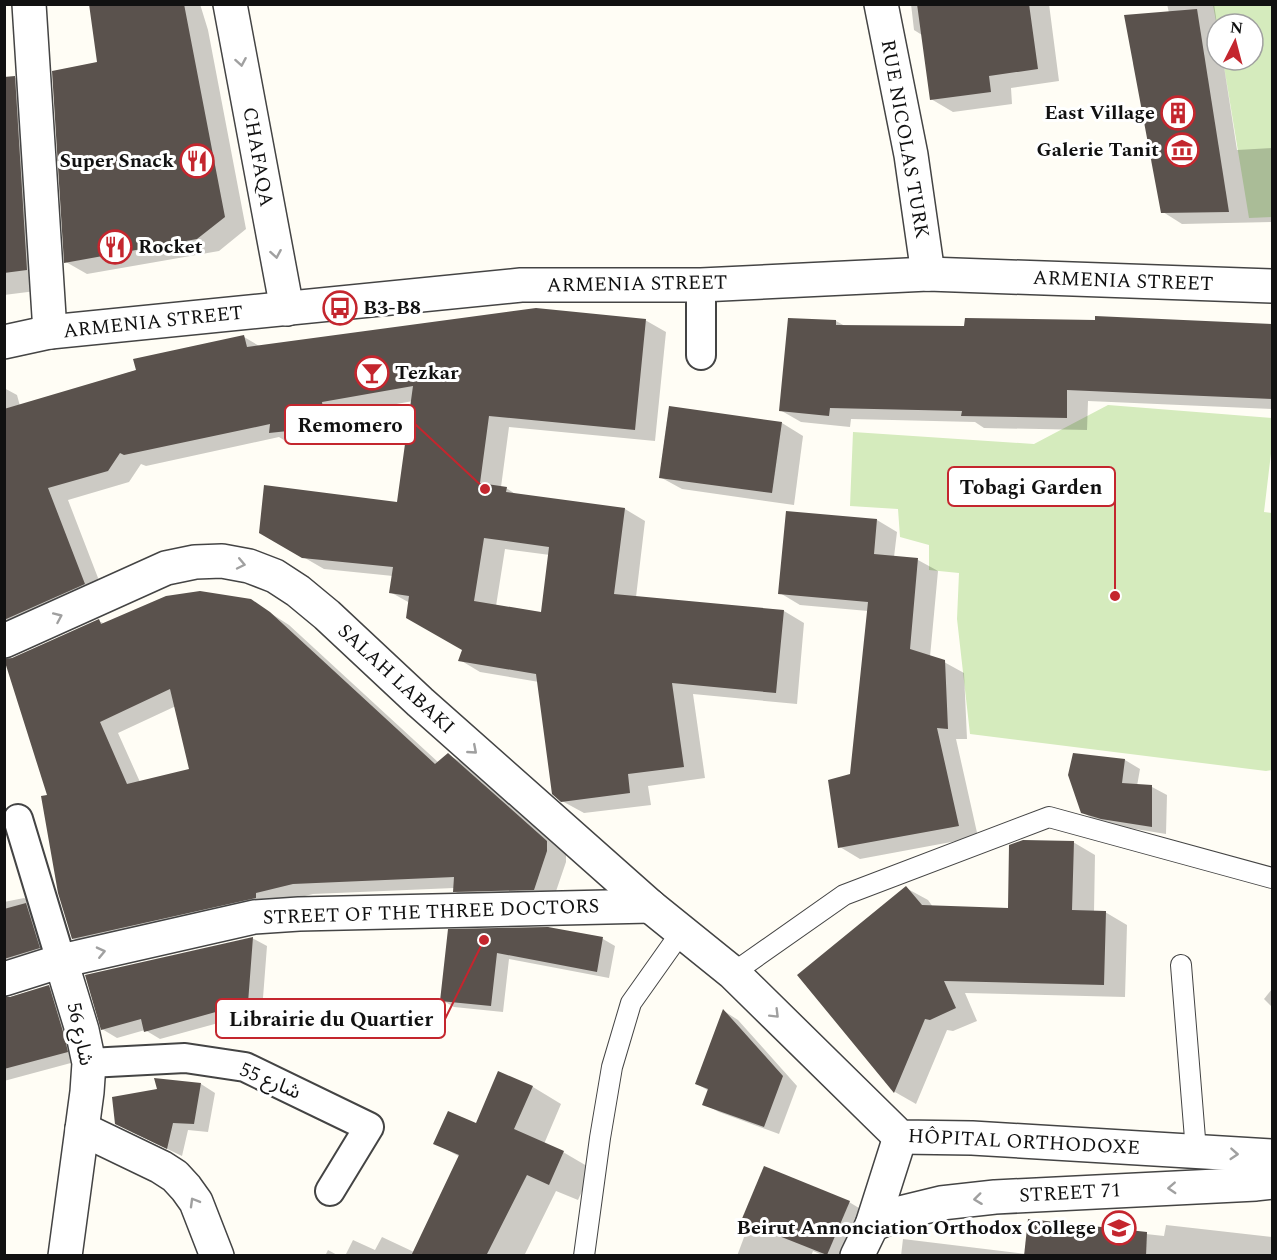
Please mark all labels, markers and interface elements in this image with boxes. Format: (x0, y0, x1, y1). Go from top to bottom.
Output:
north arrow (1205, 12, 1265, 72)
text: N (1229, 15, 1244, 41)
street label: RUE NICOLAS TURK (873, 37, 937, 241)
one-way arrow (234, 57, 247, 67)
building icon: East Village (1160, 95, 1196, 131)
place label: East Village (1044, 98, 1155, 128)
street label: CHAFAQA (234, 105, 282, 209)
museum icon: Galerie Tanit (1164, 132, 1200, 168)
place label: Galerie Tanit (1037, 135, 1159, 165)
restaurant icon: Super Snack (179, 143, 215, 179)
place label: Super Snack (60, 146, 174, 176)
restaurant icon: Rocket (97, 229, 133, 265)
place label: Rocket (138, 232, 203, 262)
one-way arrow (269, 248, 282, 258)
street label: ARMENIA STREET (1032, 263, 1214, 299)
street label: ARMENIA STREET (546, 267, 728, 301)
bus stop icon: B3-B8 (322, 290, 358, 326)
place label: B3-B8 (363, 293, 421, 323)
street label: ARMENIA STREET (61, 298, 245, 346)
bar icon: Tezkar (354, 355, 390, 391)
place label: Tezkar (395, 358, 459, 388)
callout: Remomero (285, 405, 415, 444)
text: Remomero (297, 410, 403, 442)
callout: Tobagi Garden (948, 467, 1115, 506)
text: Tobagi Garden (959, 472, 1103, 504)
one-way arrow (236, 557, 246, 570)
one-way arrow (51, 612, 62, 624)
street label: SALAH LABAKI (331, 617, 461, 741)
one-way arrow (467, 743, 477, 754)
street label: STREET OF THE THREE DOCTORS (262, 891, 600, 933)
one-way arrow (96, 946, 106, 959)
callout: Librairie du Quartier (216, 999, 445, 1038)
street label: شارع 56 (59, 1000, 101, 1068)
text: Librairie du Quartier (229, 1004, 433, 1036)
one-way arrow (767, 1007, 778, 1018)
street label: شارع 55 (235, 1055, 305, 1107)
street label: HÔPITAL ORTHODOXE (907, 1121, 1141, 1163)
one-way arrow (1229, 1147, 1238, 1160)
street label: STREET 71 (1018, 1175, 1122, 1211)
one-way arrow (1168, 1182, 1177, 1195)
one-way arrow (973, 1192, 982, 1205)
one-way arrow (190, 1198, 202, 1208)
school or university icon: Beirut Annonciation Orthodox College (1101, 1210, 1137, 1246)
place label: Beirut Annonciation Orthodox College (737, 1213, 1096, 1243)

